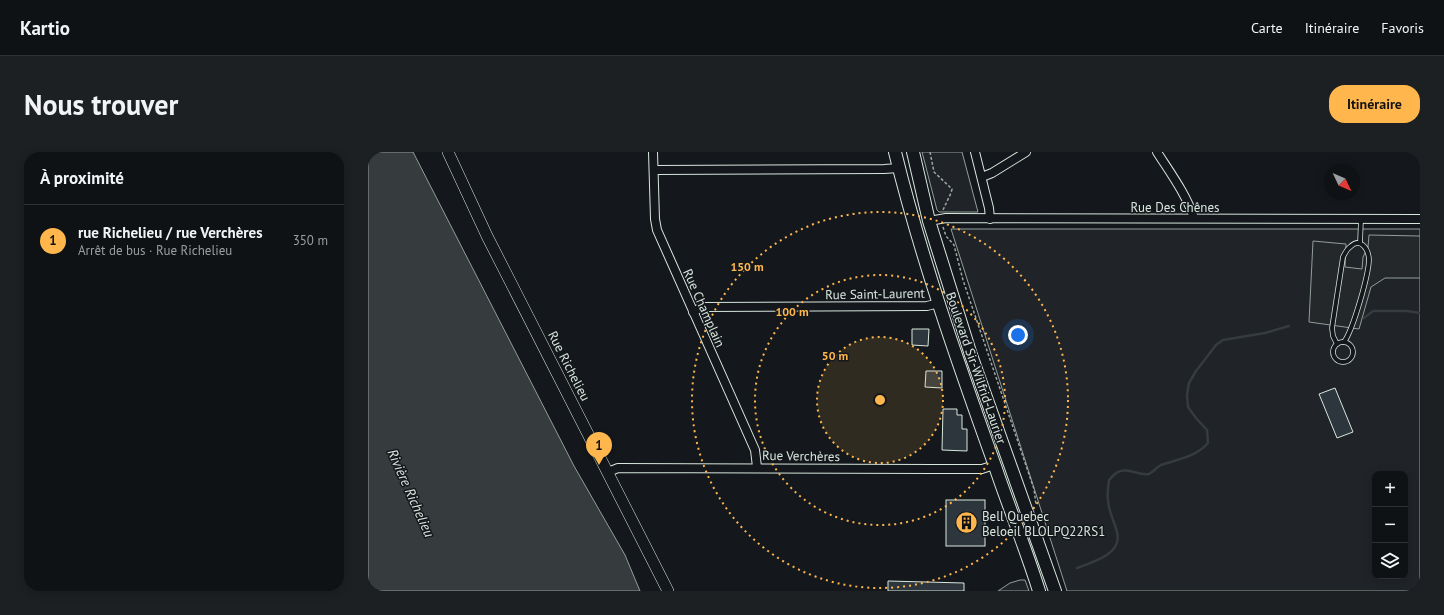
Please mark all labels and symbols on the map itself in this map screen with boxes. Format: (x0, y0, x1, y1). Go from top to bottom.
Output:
north arrow (1324, 164, 1360, 200)
street label: Rue Des Chênes (1130, 199, 1220, 216)
text: 150 m (730, 259, 764, 274)
street label: Rue Champlain (679, 266, 729, 350)
street label: Rue Saint-Laurent (825, 285, 926, 303)
street label: Boulevard Sir-Wilfrid-Laurier (942, 290, 1010, 447)
text: 100 m (775, 304, 809, 319)
your location (1008, 325, 1028, 345)
street label: Rue Richelieu (544, 328, 594, 404)
text: 50 m (822, 348, 848, 363)
centre of rings (873, 393, 887, 407)
pin: 1 (586, 432, 612, 465)
water label: Rivière Richelieu (384, 446, 438, 540)
street label: Rue Verchères (762, 447, 840, 465)
place label: Bell Quebec Beloeil BLOLPQ22RS1 (982, 508, 1105, 540)
building icon: Bell Quebec Beloeil BLOLPQ22RS1 (953, 510, 979, 536)

